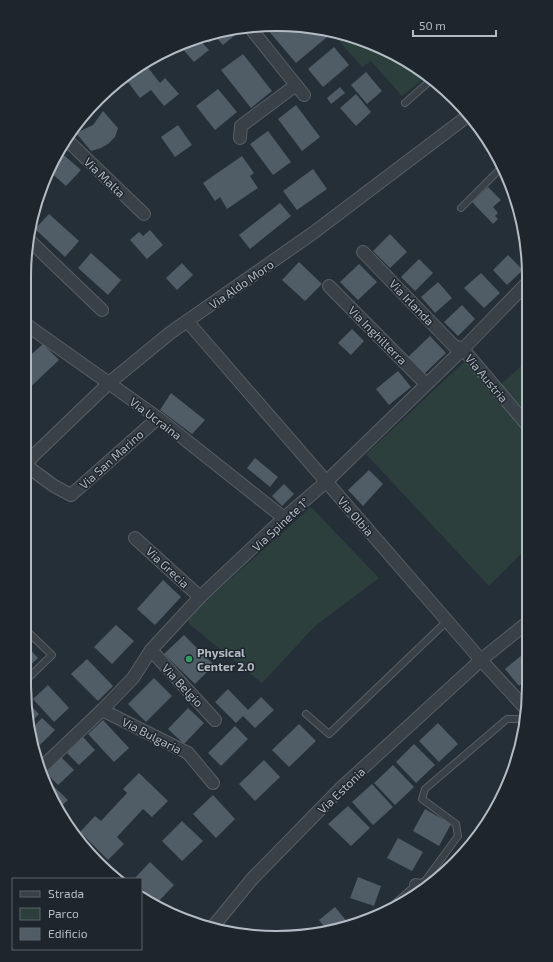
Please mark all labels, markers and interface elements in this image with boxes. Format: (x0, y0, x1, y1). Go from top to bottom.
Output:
scale bar (413, 12, 496, 38)
text: 50 m (419, 18, 446, 32)
street label: Via Malta (82, 154, 128, 200)
street label: Via Aldo Moro (206, 257, 276, 311)
street label: Via Irlanda (387, 276, 437, 328)
street label: Via Inghilterra (346, 303, 410, 367)
street label: Via Austria (463, 351, 511, 405)
street label: Via Ucraina (127, 394, 185, 442)
street label: Via San Marino (76, 427, 146, 491)
street label: Via Olbia (335, 493, 377, 539)
street label: Via Spinete 1° (249, 494, 311, 554)
street label: Via Grecia (144, 544, 192, 590)
place label: Physical Center 2.0 (197, 645, 255, 673)
marker: Physical Center 2.0 (184, 654, 194, 664)
street label: Via Belgio (160, 661, 206, 709)
street label: Via Bulgaria (120, 714, 184, 756)
street label: Via Estonia (314, 764, 368, 816)
legend (12, 878, 142, 950)
text: Strada (48, 886, 84, 900)
text: Parco (48, 906, 79, 920)
text: Edificio (48, 926, 88, 940)

